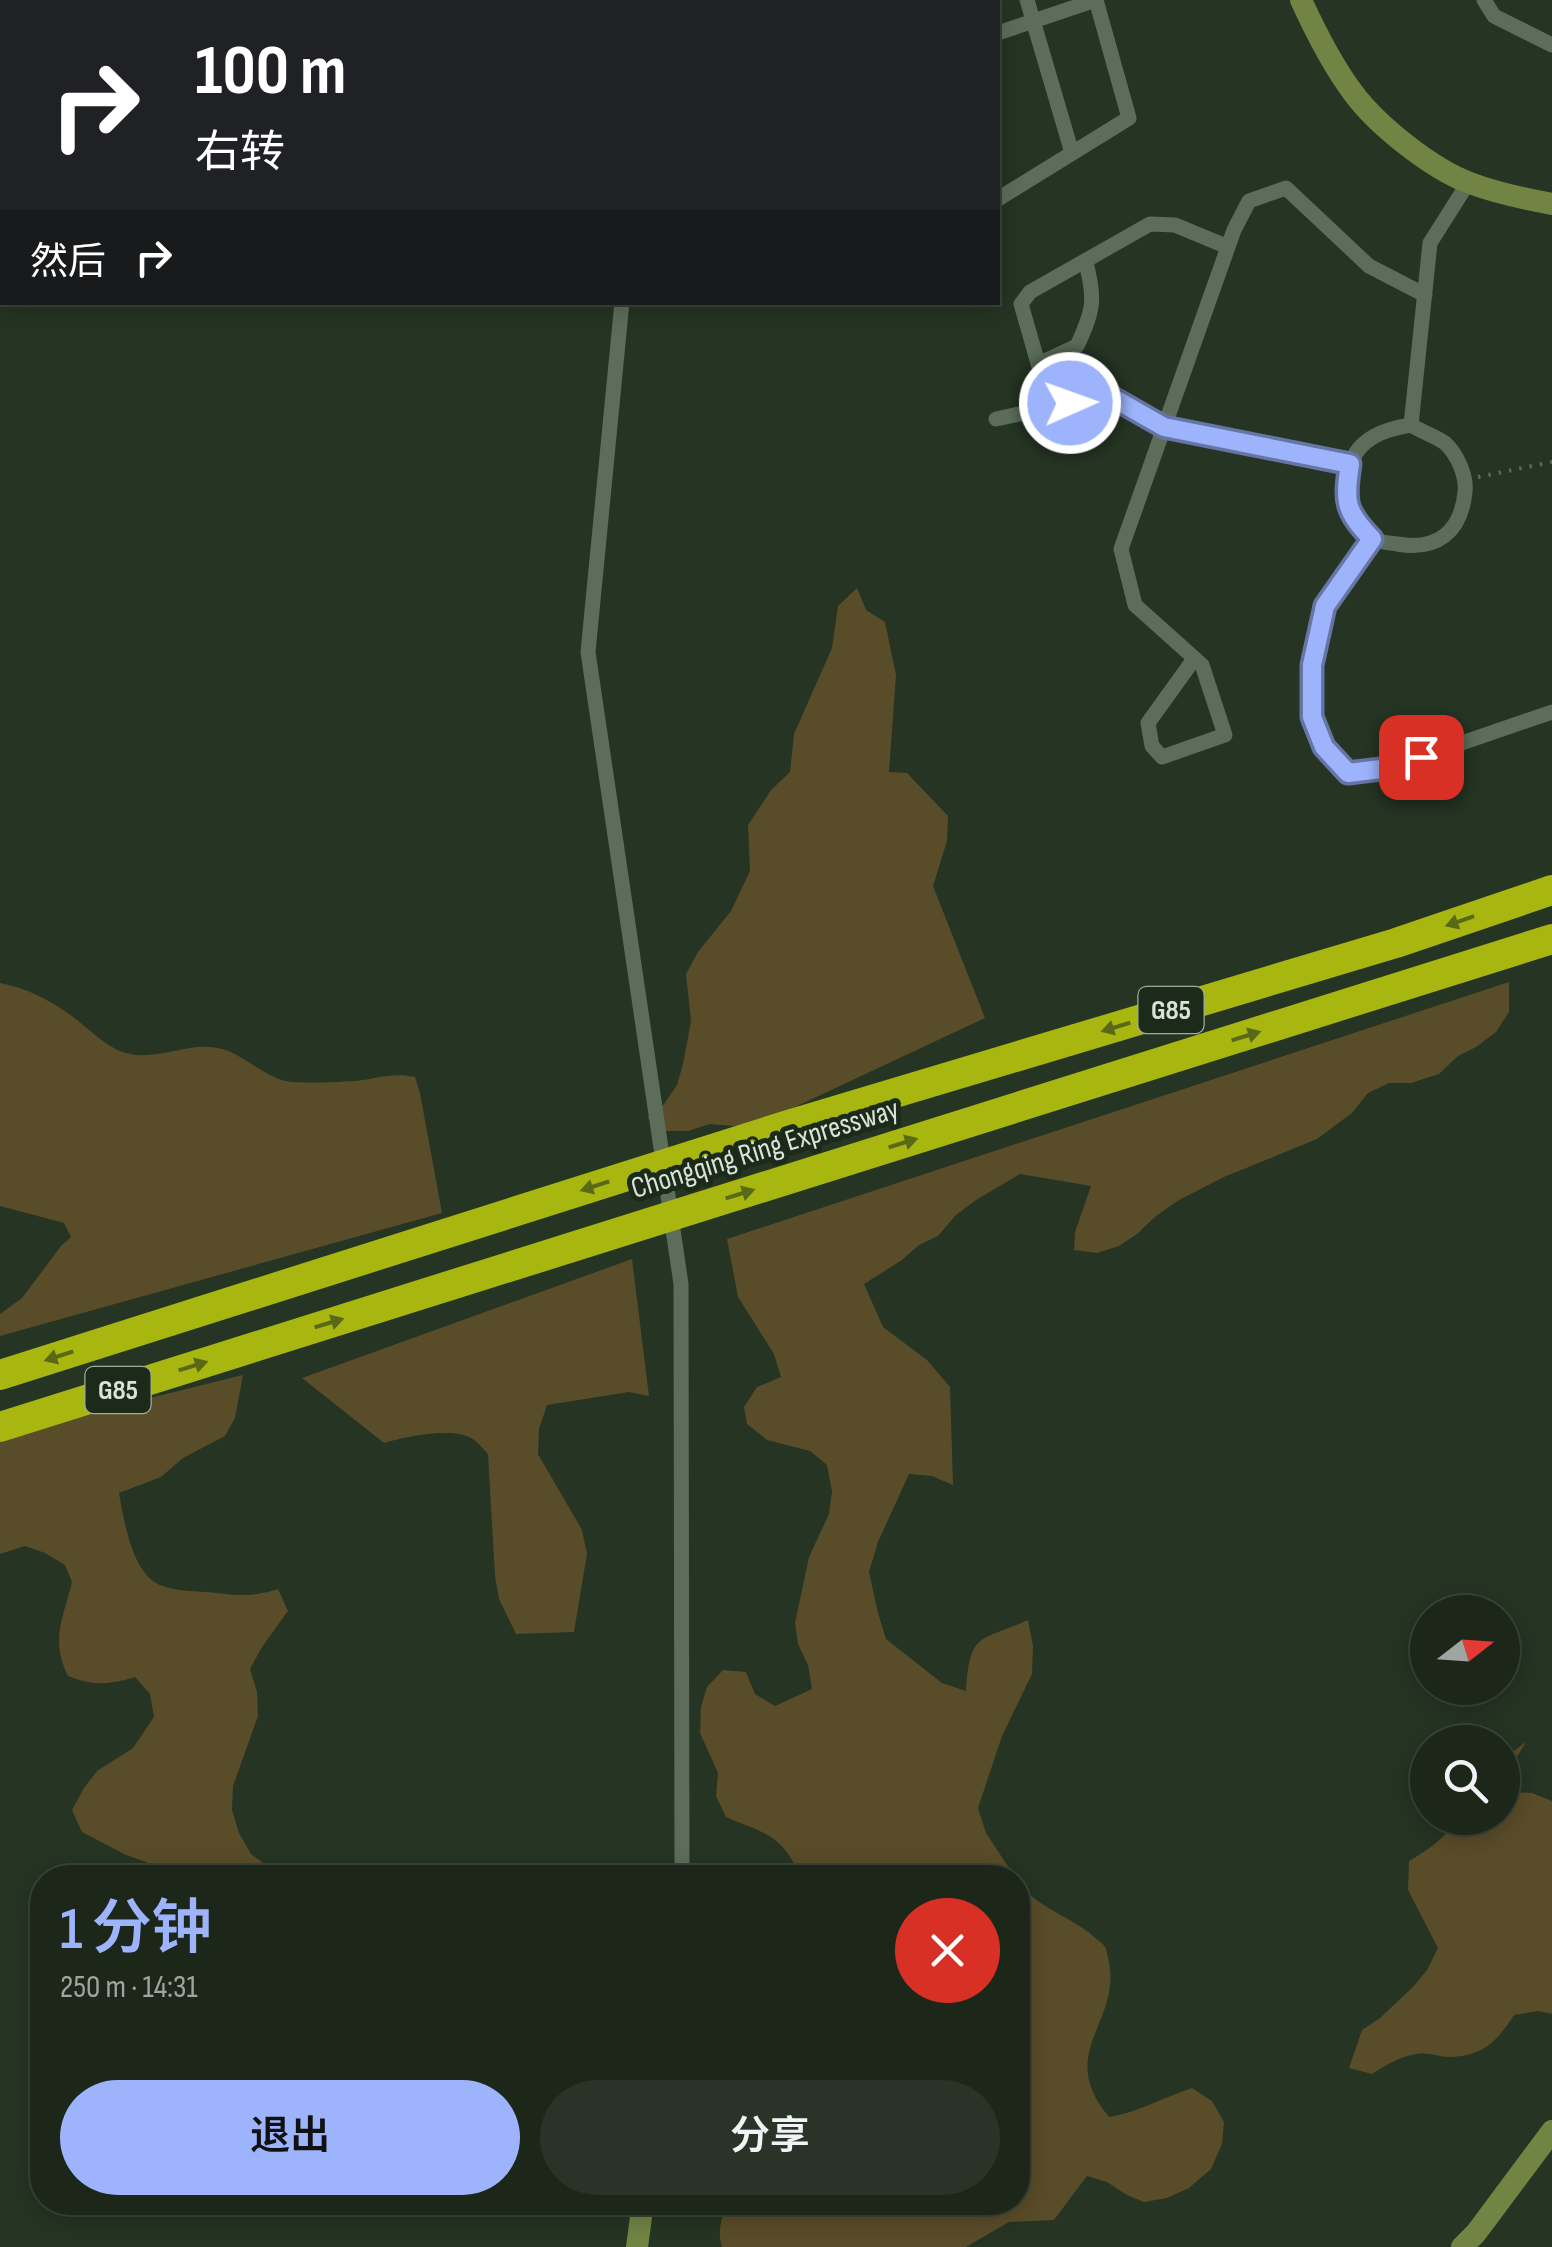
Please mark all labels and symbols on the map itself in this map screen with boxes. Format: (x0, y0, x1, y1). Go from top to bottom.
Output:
position arrow (1018, 351, 1122, 455)
pin (1379, 715, 1464, 800)
one-way arrow (1444, 914, 1474, 929)
road number: G85 (1138, 987, 1204, 1033)
one-way arrow (1100, 1020, 1130, 1035)
one-way arrow (1232, 1028, 1262, 1043)
street label: Chongqing Ring Expressway (627, 1091, 904, 1207)
one-way arrow (888, 1135, 918, 1150)
one-way arrow (580, 1180, 610, 1195)
one-way arrow (725, 1186, 755, 1201)
one-way arrow (315, 1315, 345, 1330)
one-way arrow (44, 1349, 74, 1364)
one-way arrow (179, 1358, 209, 1373)
road number: G85 (86, 1367, 150, 1413)
north arrow (1410, 1595, 1520, 1705)

